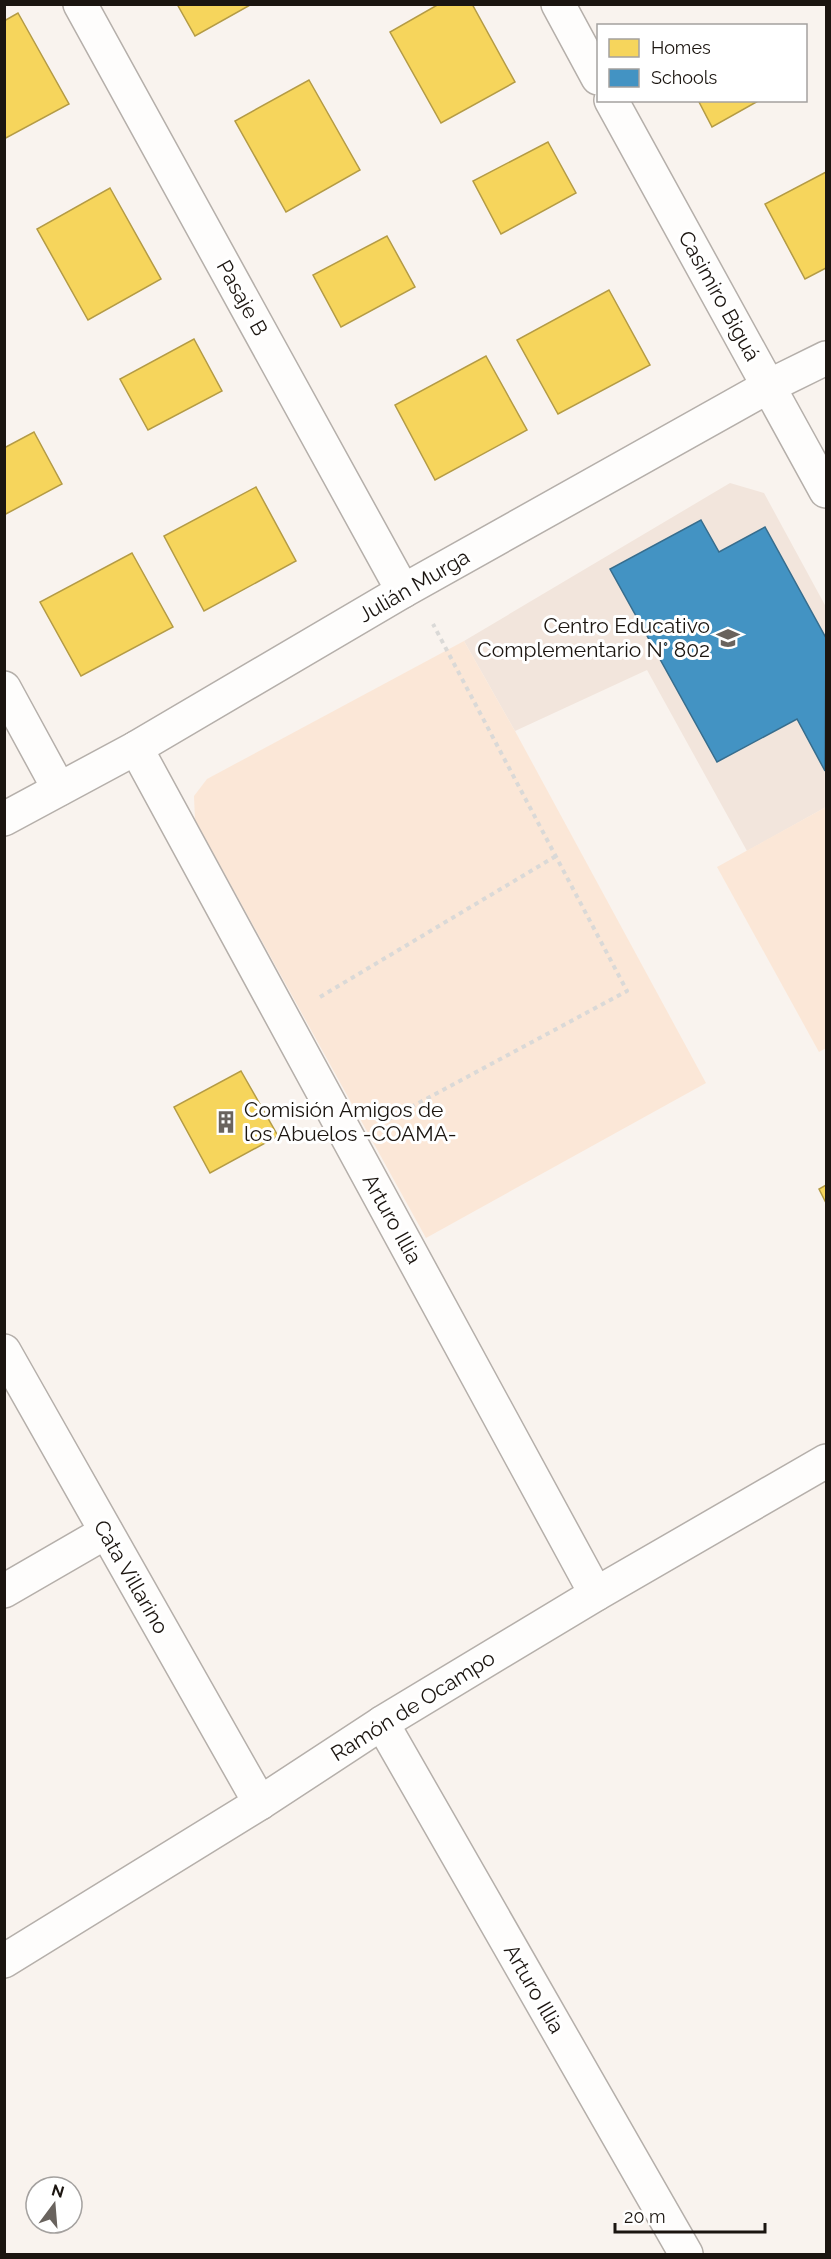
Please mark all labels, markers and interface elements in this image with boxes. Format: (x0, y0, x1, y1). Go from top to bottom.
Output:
legend (597, 24, 807, 102)
text: Homes (651, 37, 711, 58)
text: Schools (651, 67, 718, 88)
street label: Casimiro Biguá (673, 226, 765, 365)
street label: Pasaje B (212, 256, 273, 340)
street label: Julián Murga (354, 544, 474, 627)
place label: Centro Educativo Complementario N° 802 (477, 613, 710, 662)
school or university icon: Centro Educativo Complementario N° 802 (715, 625, 741, 651)
place label: Comisión Amigos de los Abuelos -COAMA- (244, 1097, 457, 1146)
building icon: Comisión Amigos de los Abuelos -COAMA- (213, 1109, 239, 1135)
street label: Arturo Illia (358, 1170, 427, 1268)
street label: Cata Villarino (89, 1515, 174, 1638)
street label: Ramón de Ocampo (326, 1645, 499, 1766)
street label: Arturo Illia (499, 1940, 570, 2038)
north arrow (24, 2175, 84, 2235)
text: N (50, 2180, 66, 2202)
scale bar (615, 2196, 765, 2234)
text: 20 m (624, 2206, 666, 2227)

